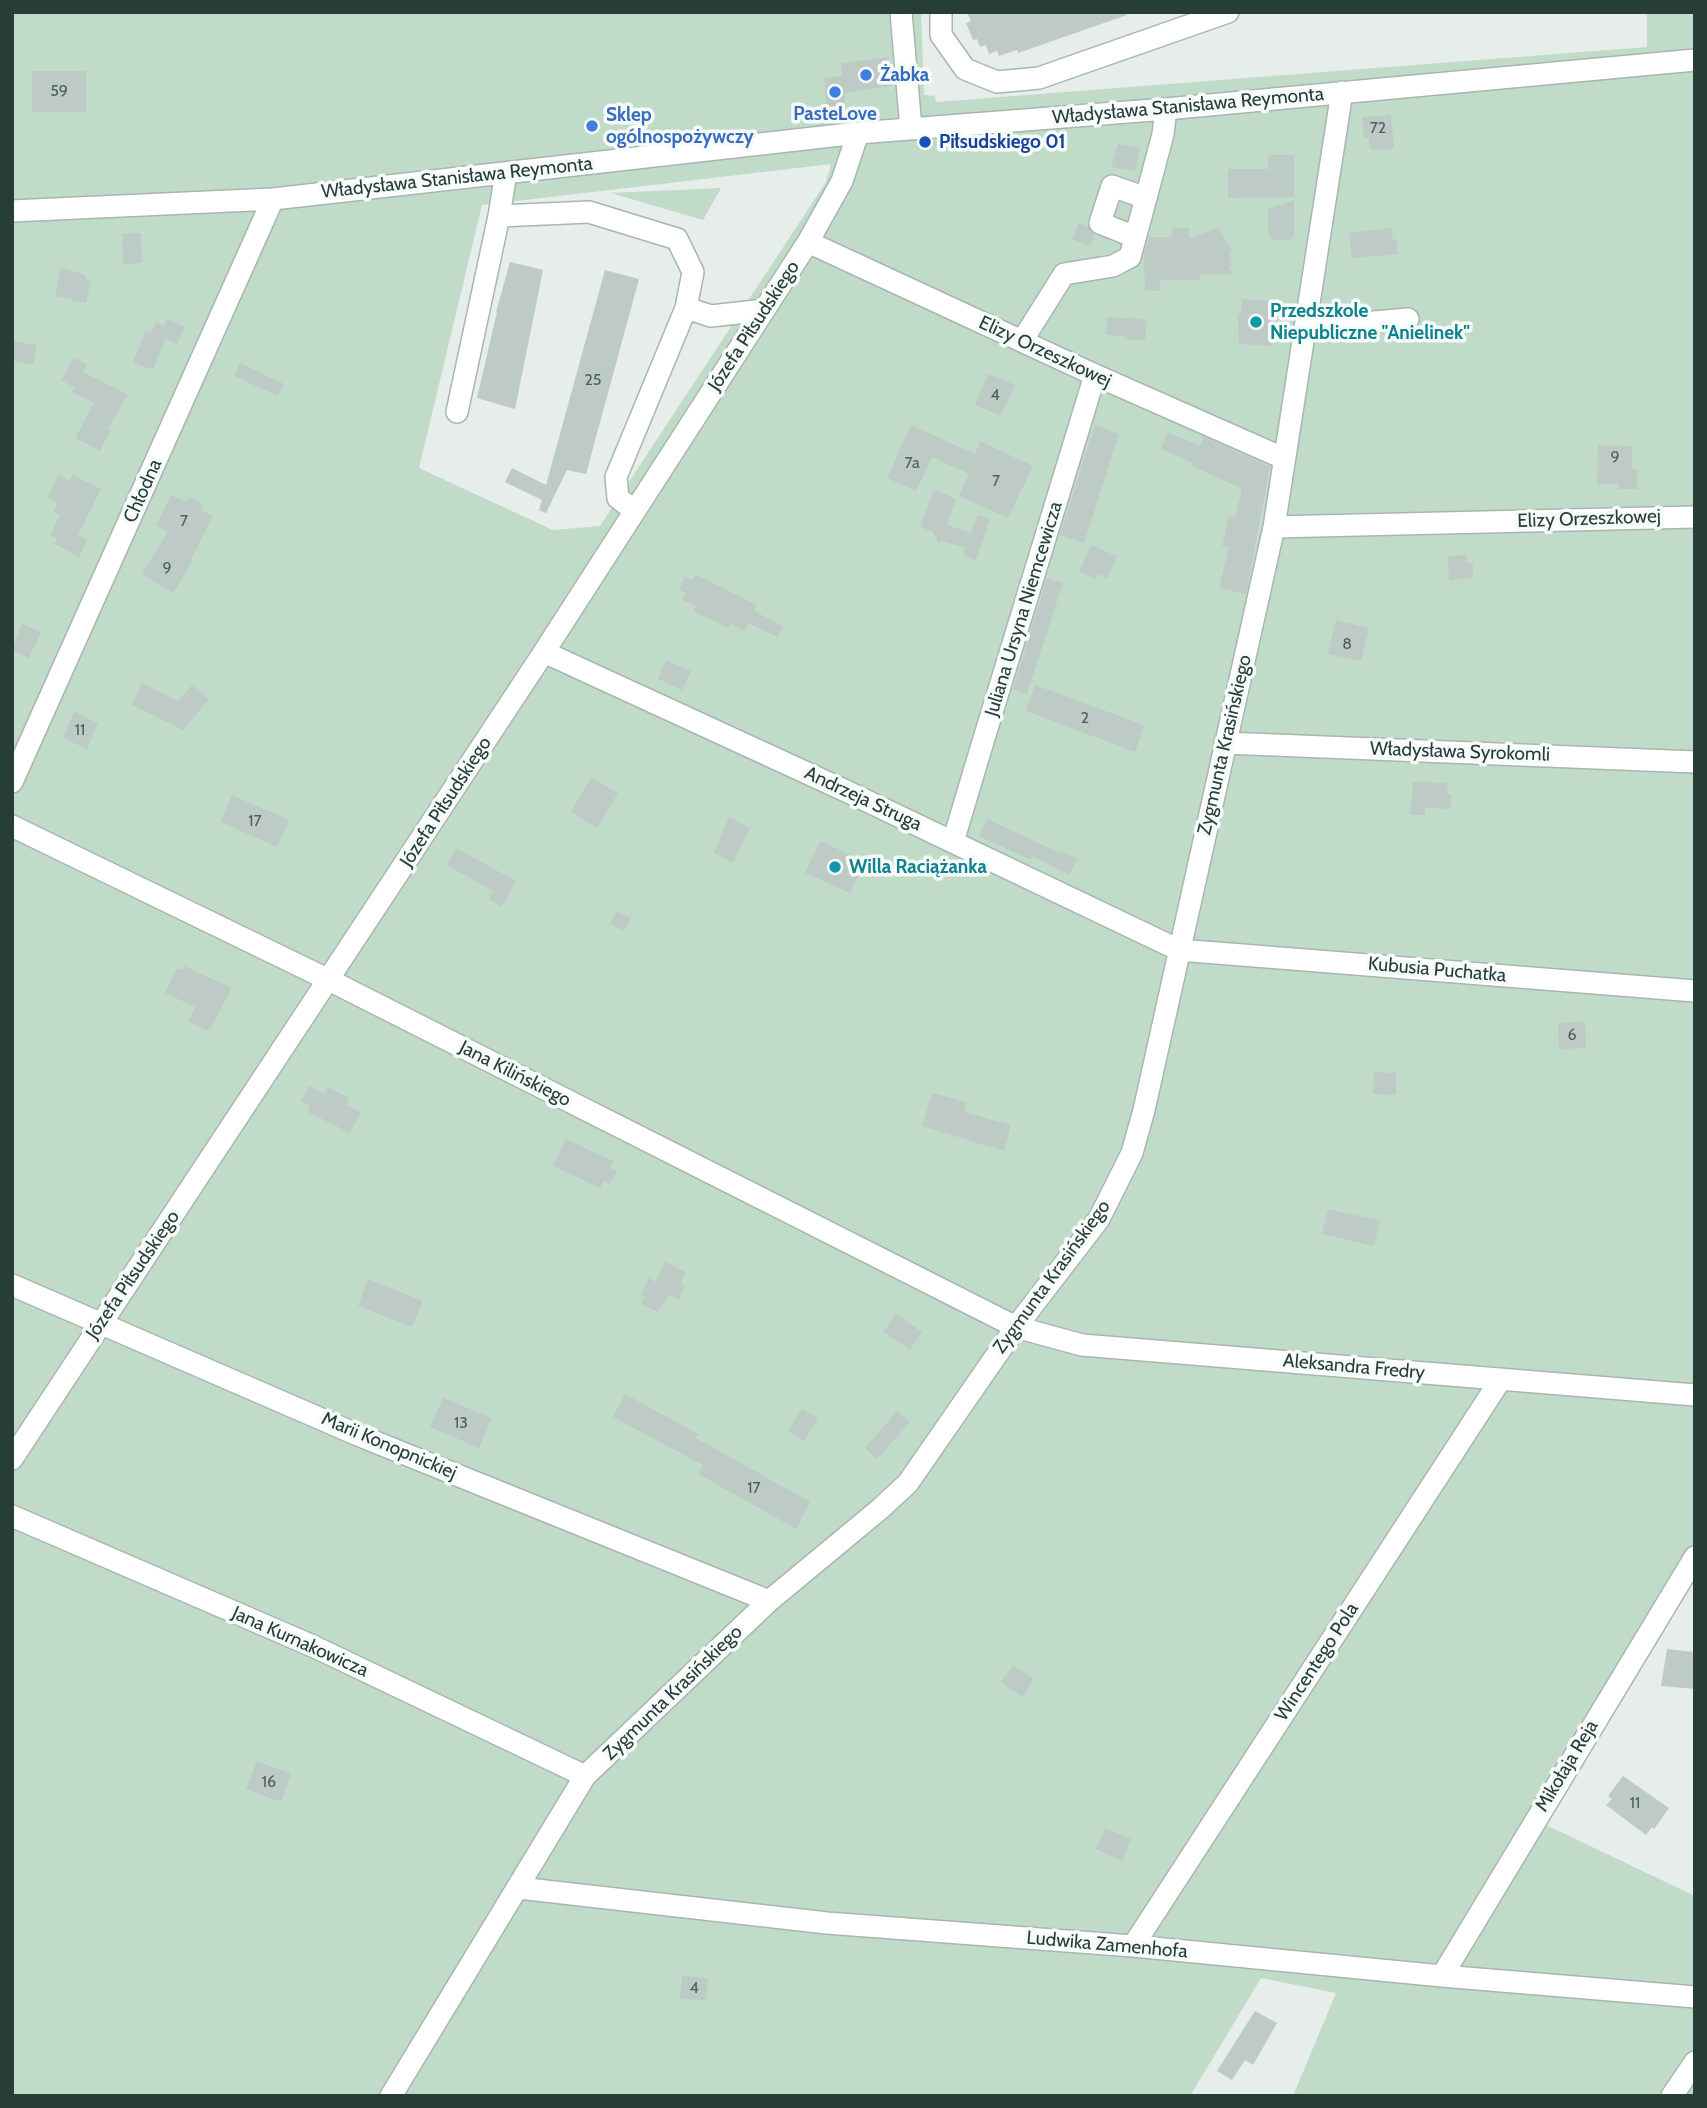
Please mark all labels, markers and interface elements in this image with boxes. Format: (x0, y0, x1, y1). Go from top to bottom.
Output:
place label: Żabka (880, 64, 929, 86)
marker: Żabka (858, 67, 874, 83)
house number: 59 (50, 81, 68, 101)
street label: Władysława Stanisława Reymonta (1051, 83, 1325, 129)
marker: PasteLove (827, 84, 843, 100)
place label: PasteLove (793, 103, 877, 125)
place label: Sklep ogólnospożywczy (606, 104, 754, 148)
marker: Sklep ogólnospożywczy (584, 118, 600, 134)
house number: 72 (1370, 118, 1386, 138)
place label: Piłsudskiego 01 (939, 131, 1066, 153)
marker: Piłsudskiego 01 (917, 134, 933, 150)
street label: Władysława Stanisława Reymonta (320, 152, 594, 204)
street label: Józefa Piłsudskiego (703, 257, 805, 395)
place label: Przedszkole Niepubliczne "Anielinek" (1270, 300, 1470, 344)
street label: Elizy Orzeszkowej (975, 311, 1115, 393)
marker: Przedszkole Niepubliczne "Anielinek" (1248, 314, 1264, 330)
house number: 25 (584, 370, 602, 390)
house number: 4 (990, 385, 1000, 405)
house number: 9 (1610, 447, 1620, 467)
house number: 7a (904, 453, 920, 473)
street label: Chłodna (119, 456, 167, 526)
house number: 7 (992, 471, 1000, 491)
street label: Juliana Ursyna Niemcewicza (980, 499, 1068, 719)
street label: Elizy Orzeszkowej (1517, 505, 1661, 533)
house number: 7 (180, 511, 188, 531)
house number: 9 (162, 558, 172, 578)
house number: 8 (1342, 634, 1352, 654)
street label: Zygmunta Krasińskiego (1193, 653, 1257, 837)
house number: 2 (1081, 708, 1089, 728)
house number: 11 (75, 720, 85, 740)
street label: Józefa Piłsudskiego (395, 733, 497, 871)
street label: Władysława Syrokomli (1370, 737, 1550, 767)
street label: Andrzeja Struga (801, 762, 925, 836)
house number: 17 (248, 811, 262, 831)
place label: Willa Raciążanka (849, 856, 987, 878)
marker: Willa Raciążanka (827, 859, 843, 875)
street label: Kubusia Puchatka (1367, 953, 1507, 987)
house number: 6 (1567, 1025, 1577, 1045)
street label: Jana Kilińskiego (455, 1036, 575, 1112)
street label: Zygmunta Krasińskiego (989, 1196, 1115, 1358)
street label: Józefa Piłsudskiego (81, 1206, 185, 1344)
street label: Aleksandra Fredry (1282, 1349, 1426, 1385)
street label: Marii Konopnickiej (318, 1407, 460, 1485)
house number: 13 (454, 1413, 468, 1433)
house number: 17 (747, 1478, 761, 1498)
street label: Wincentego Pola (1270, 1599, 1364, 1725)
street label: Jana Kurnakowicza (228, 1602, 372, 1682)
street label: Zygmunta Krasińskiego (599, 1621, 747, 1765)
street label: Mikołaja Reja (1531, 1716, 1603, 1816)
house number: 16 (262, 1772, 276, 1792)
house number: 11 (1630, 1793, 1640, 1813)
street label: Ludwika Zamenhofa (1025, 1927, 1189, 1963)
house number: 4 (689, 1978, 699, 1998)

